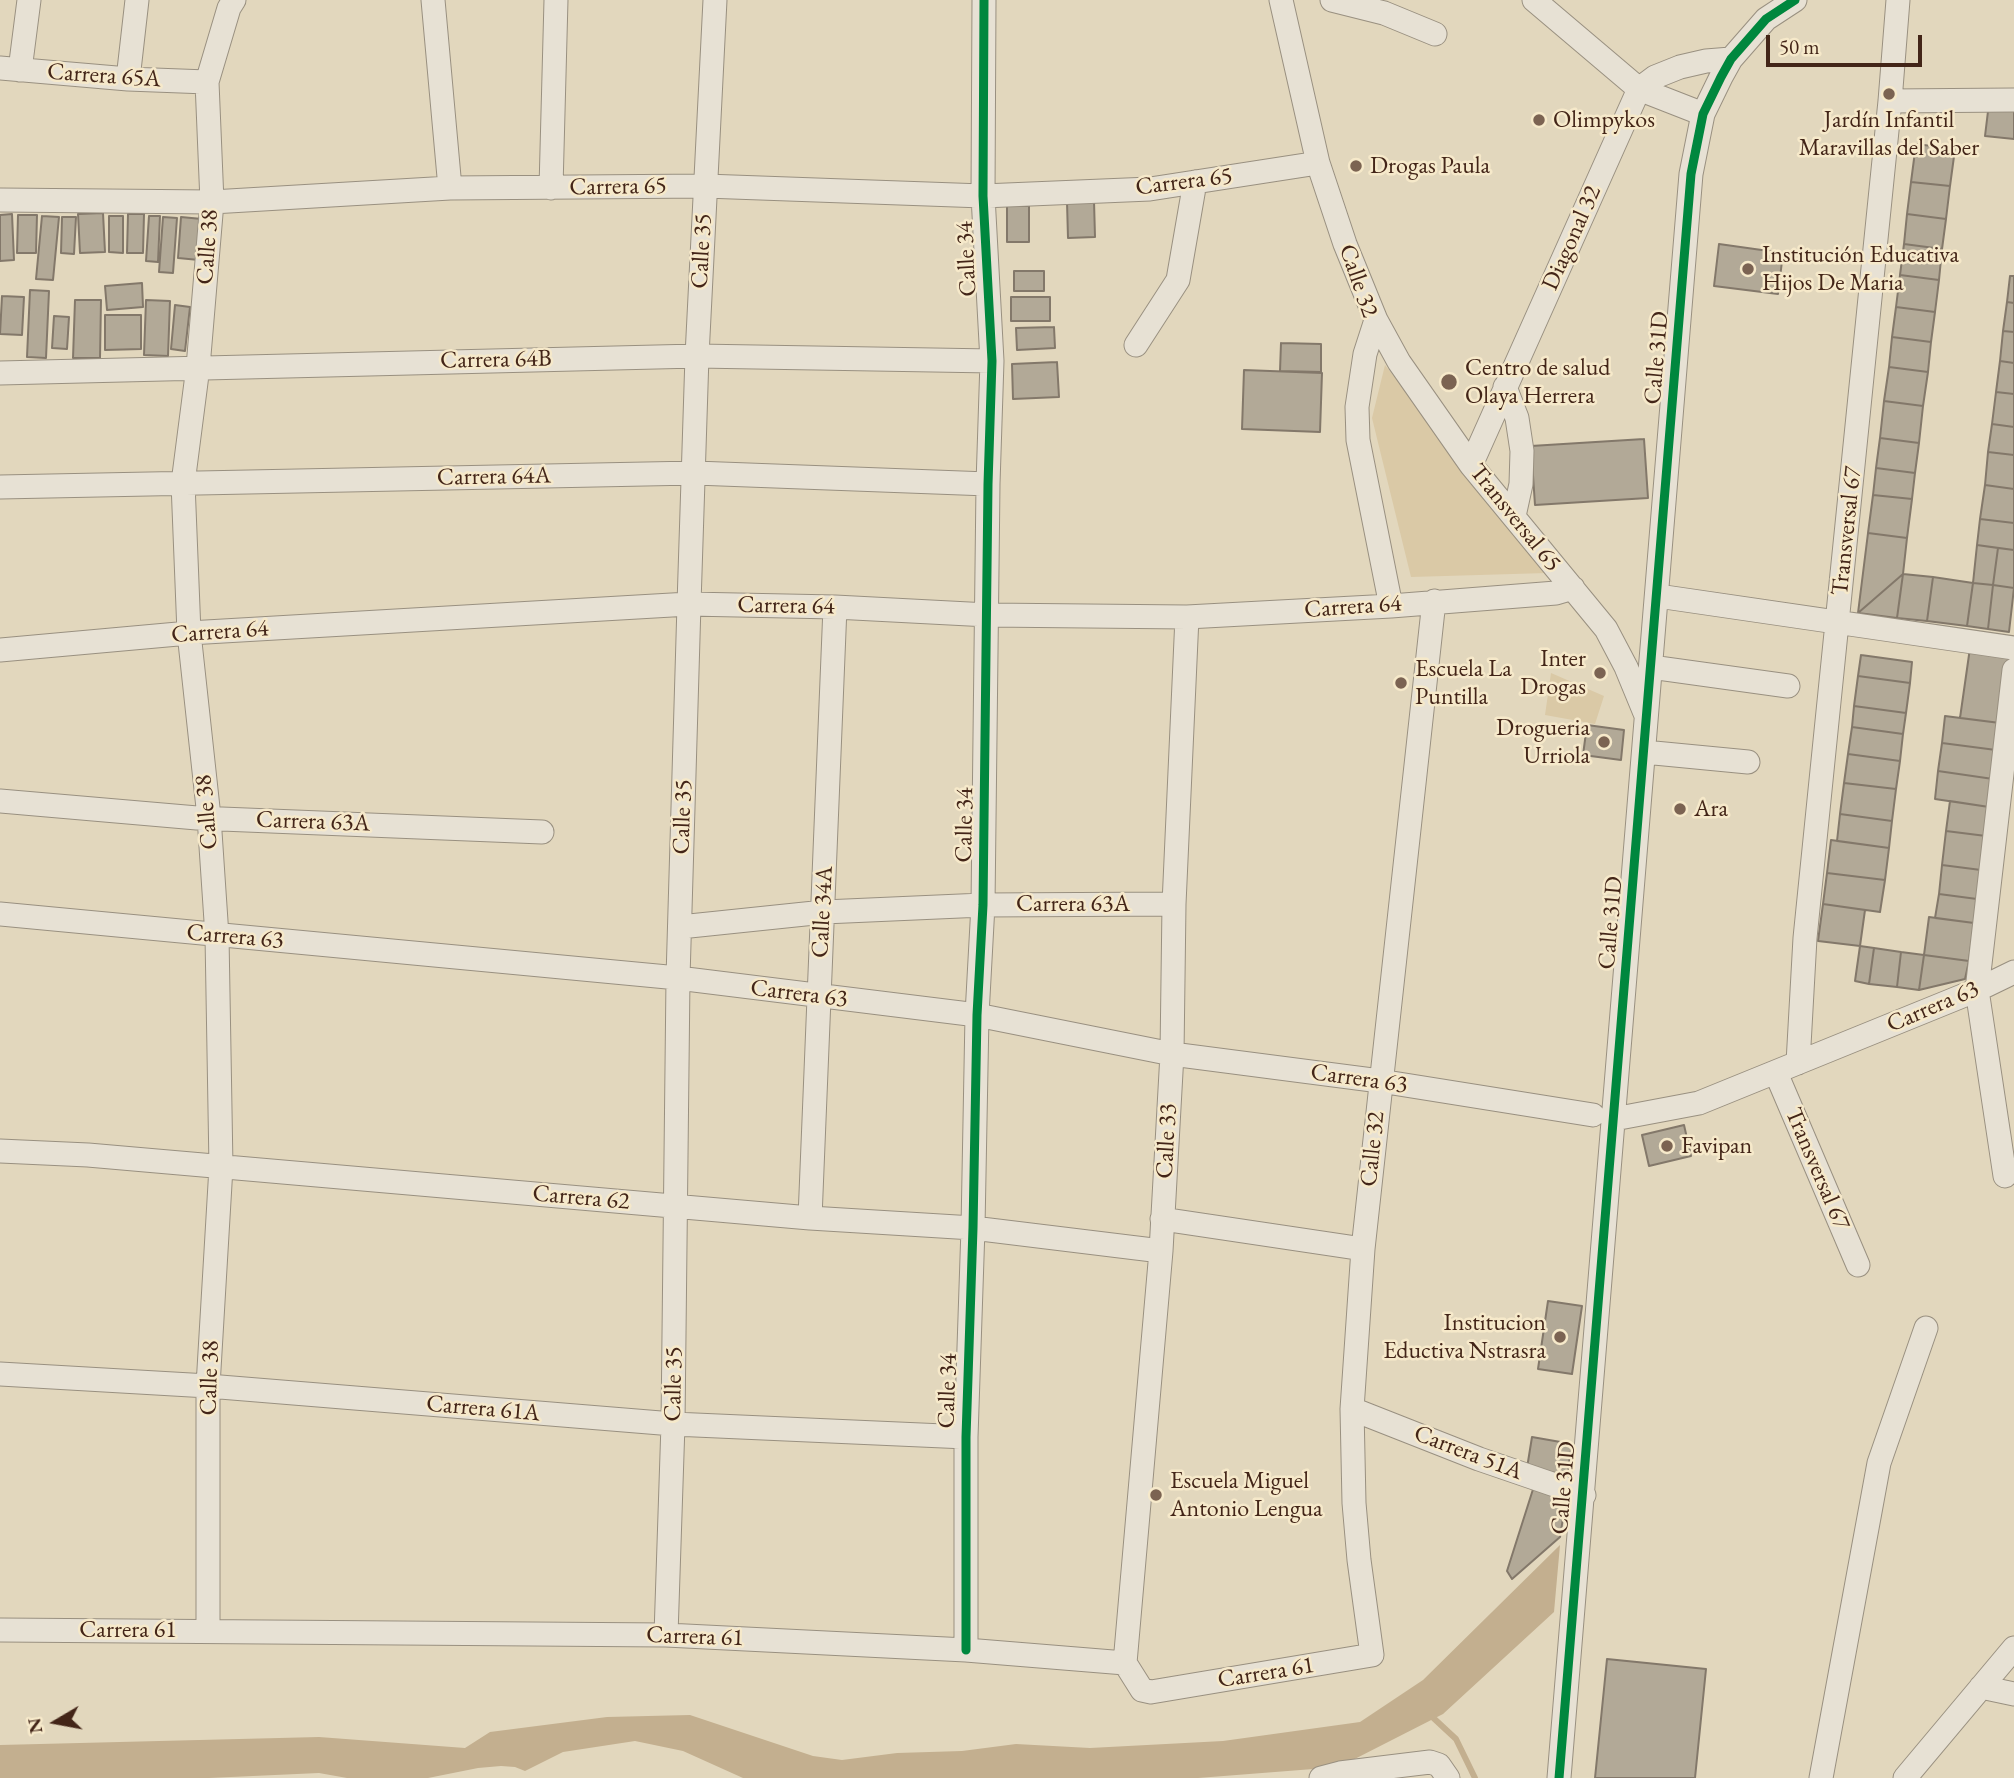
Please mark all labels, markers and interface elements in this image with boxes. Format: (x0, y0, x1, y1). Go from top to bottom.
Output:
scale bar (1769, 21, 1925, 65)
text: 50 m (1779, 33, 1820, 60)
street label: Carrera 65A (46, 58, 162, 94)
marker: Jardín Infantil Maravillas del Saber (1881, 86, 1897, 102)
place label: Olimpykos (1553, 106, 1655, 134)
place label: Jardín Infantil Maravillas del Saber (1799, 106, 1979, 162)
marker: Olimpykos (1531, 112, 1547, 128)
place label: Drogas Paula (1370, 152, 1490, 180)
marker: Drogas Paula (1348, 158, 1364, 174)
street label: Carrera 65 (1134, 162, 1234, 202)
street label: Carrera 65 (569, 172, 667, 202)
street label: Diagonal 32 (1536, 181, 1608, 295)
street label: Calle 38 (191, 208, 225, 286)
street label: Calle 35 (686, 213, 718, 289)
street label: Calle 34 (951, 221, 983, 297)
street label: Calle 32 (1332, 241, 1384, 321)
place label: Institución Educativa Hijos De Maria (1762, 241, 1959, 297)
marker: Institución Educativa Hijos De Maria (1740, 261, 1756, 277)
street label: Calle 31D (1639, 310, 1675, 406)
street label: Carrera 64B (440, 345, 552, 375)
place label: Centro de salud Olaya Herrera (1465, 354, 1610, 410)
marker: Centro de salud Olaya Herrera (1439, 372, 1459, 392)
street label: Transversal 65 (1463, 458, 1567, 578)
street label: Carrera 64A (437, 462, 551, 492)
street label: Transversal 67 (1826, 465, 1868, 597)
street label: Carrera 64 (1303, 589, 1403, 625)
street label: Carrera 64 (737, 591, 835, 621)
street label: Carrera 64 (170, 614, 270, 650)
place label: Inter Drogas (1520, 645, 1586, 701)
place label: Escuela La Puntilla (1415, 655, 1512, 711)
marker: Inter Drogas (1592, 665, 1608, 681)
marker: Escuela La Puntilla (1393, 675, 1409, 691)
place label: Drogueria Urriola (1496, 714, 1590, 770)
marker: Drogueria Urriola (1596, 734, 1612, 750)
street label: Calle 38 (189, 773, 225, 851)
street label: Calle 35 (667, 779, 699, 855)
street label: Calle 34 (950, 787, 980, 863)
place label: Ara (1694, 795, 1728, 823)
marker: Ara (1672, 801, 1688, 817)
street label: Carrera 63A (256, 806, 370, 838)
street label: Calle 34A (806, 865, 840, 959)
street label: Calle 31D (1593, 875, 1629, 971)
street label: Carrera 63A (1016, 890, 1130, 918)
street label: Carrera 63 (185, 918, 285, 956)
street label: Carrera 63 (749, 974, 849, 1014)
street label: Carrera 63 (1883, 975, 1983, 1039)
street label: Carrera 63 (1309, 1058, 1409, 1100)
street label: Calle 33 (1151, 1103, 1183, 1179)
street label: Transversal 67 (1778, 1104, 1856, 1234)
street label: Calle 32 (1355, 1110, 1391, 1188)
place label: Favipan (1681, 1132, 1752, 1160)
marker: Favipan (1659, 1138, 1675, 1154)
street label: Carrera 62 (531, 1179, 631, 1217)
place label: Institucion Eductiva Nstrasra (1383, 1309, 1546, 1365)
marker: Institucion Eductiva Nstrasra (1552, 1329, 1568, 1345)
street label: Calle 38 (194, 1340, 226, 1416)
street label: Calle 35 (659, 1346, 689, 1422)
street label: Calle 34 (932, 1353, 964, 1429)
street label: Carrera 61A (425, 1390, 541, 1428)
street label: Carrera 51A (1410, 1419, 1526, 1487)
street label: Calle 31D (1546, 1440, 1582, 1536)
place label: Escuela Miguel Antonio Lengua (1170, 1467, 1323, 1523)
marker: Escuela Miguel Antonio Lengua (1148, 1487, 1164, 1503)
street label: Carrera 61 (79, 1616, 177, 1644)
street label: Carrera 61 (646, 1621, 744, 1653)
street label: Carrera 61 (1216, 1651, 1316, 1695)
north arrow (21, 1687, 91, 1757)
text: N (21, 1716, 48, 1735)

